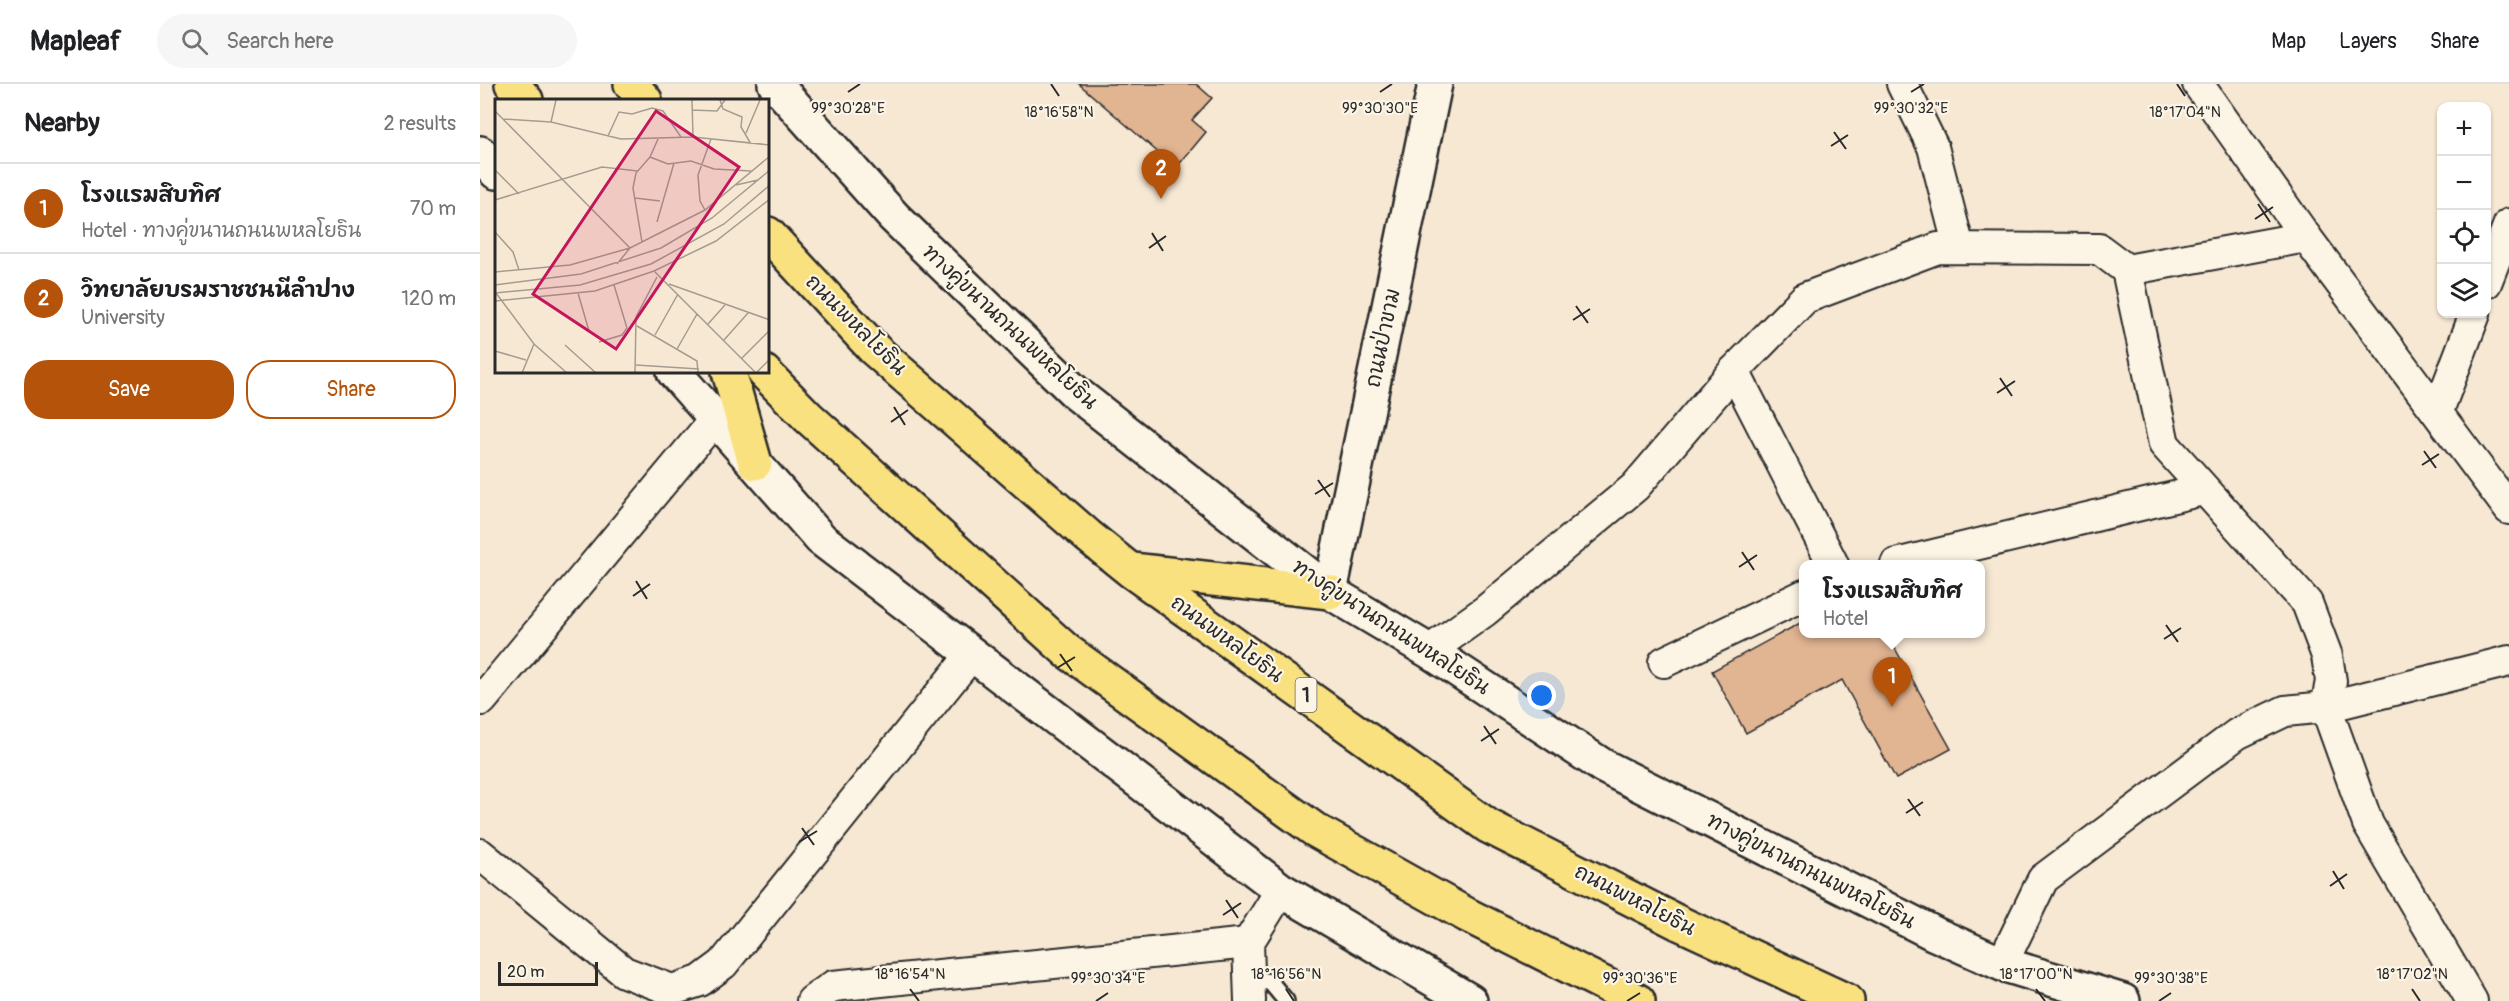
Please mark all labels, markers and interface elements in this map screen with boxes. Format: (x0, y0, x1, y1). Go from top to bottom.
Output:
search box (157, 14, 577, 68)
text: Mapleaf (30, 24, 121, 59)
icon: search (178, 25, 211, 58)
text: Search here (226, 27, 334, 55)
text: Map (2271, 28, 2306, 55)
text: Layers (2339, 28, 2397, 55)
text: Share (2430, 28, 2479, 55)
inset map (495, 99, 770, 374)
text: 99°30'28"E (811, 99, 885, 118)
text: 99°30'30"E (1342, 99, 1418, 118)
text: 99°30'32"E (1874, 99, 1948, 118)
map controls (2437, 102, 2491, 318)
button: + (2437, 102, 2491, 156)
text: 18°16'58"N (1024, 103, 1094, 122)
text: 18°17'04"N (2149, 103, 2221, 122)
text: Nearby (24, 107, 100, 139)
text: 2 results (384, 111, 456, 136)
pin: 2 (1142, 150, 1180, 199)
button: − (2437, 156, 2491, 210)
text: โรงแรมสิบทิศ (81, 181, 220, 209)
text: 1 (40, 196, 47, 221)
text: 70 m (410, 196, 456, 221)
button: locate (2437, 210, 2491, 264)
text: Hotel · ทางคู่ขนานถนนพหลโยธิน (81, 218, 361, 243)
street label: ทางคู่ขนานถนนพหลโยธิน (915, 239, 1103, 417)
button: layers (2437, 264, 2491, 318)
street label: ถนนพหลโยธิน (800, 269, 912, 381)
text: วิทยาลัยบรมราชชนนีลำปาง (81, 276, 355, 304)
text: 2 (38, 286, 49, 311)
text: 120 m (401, 286, 456, 311)
street label: ถนนป่าขาม (1359, 286, 1407, 390)
text: University (81, 305, 165, 330)
button: Save (24, 360, 234, 419)
button: Share (246, 360, 456, 419)
street label: ทางคู่ขนานถนนพหลโยธิน (1286, 553, 1495, 703)
popup (1799, 560, 1985, 638)
text: โรงแรมสิบทิศ (1822, 577, 1962, 605)
street label: ถนนพหลโยธิน (1165, 589, 1289, 689)
text: Hotel (1822, 606, 1869, 631)
pin: 1 (1872, 658, 1912, 707)
road number: 1 (1296, 678, 1316, 712)
your location (1527, 681, 1556, 710)
street label: ทางคู่ขนานถนนพหลโยธิน (1701, 807, 1920, 937)
street label: ถนนพหลโยธิน (1570, 858, 1700, 942)
scale bar (498, 959, 598, 986)
text: 20 m (507, 962, 545, 982)
text: 18°16'54"N (875, 965, 945, 984)
text: 18°16'56"N (1251, 965, 1321, 984)
text: 18°17'00"N (1999, 965, 2073, 984)
text: 18°17'02"N (2376, 965, 2448, 984)
text: 99°30'34"E (1071, 969, 1145, 988)
text: 99°30'36"E (1603, 969, 1677, 988)
text: 99°30'38"E (2134, 969, 2208, 988)

